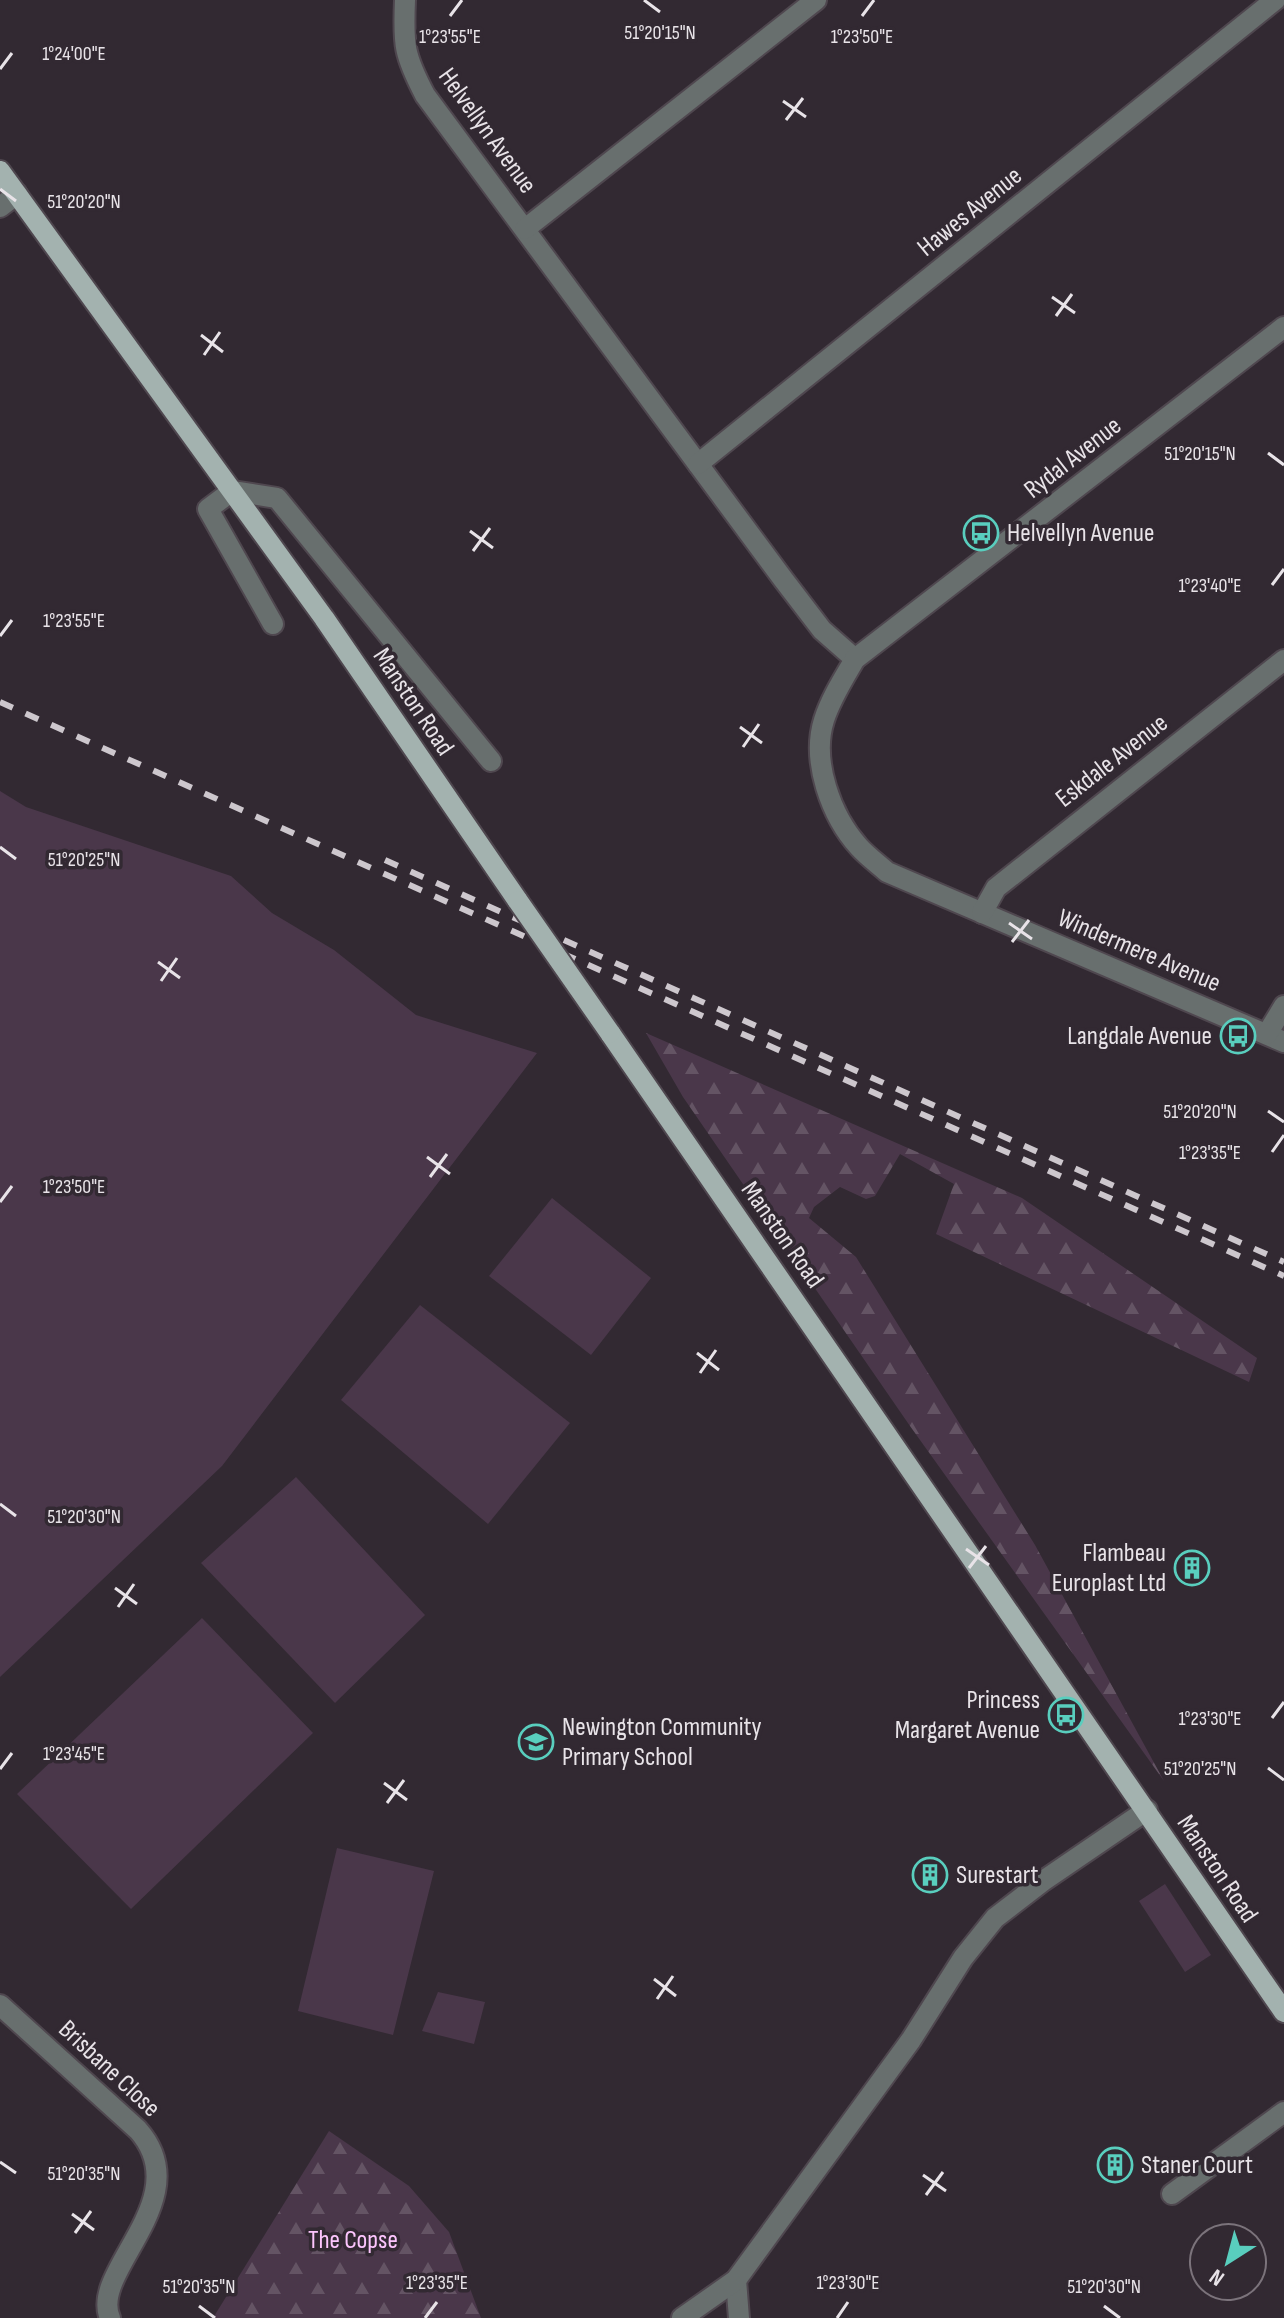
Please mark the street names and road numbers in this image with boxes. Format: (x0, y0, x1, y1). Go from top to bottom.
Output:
street label: Helvellyn Avenue (431, 62, 543, 200)
street label: Hawes Avenue (912, 161, 1028, 263)
street label: Rydal Avenue (1018, 410, 1128, 506)
street label: Manston Road (366, 642, 460, 762)
street label: Eskdale Avenue (1050, 708, 1174, 814)
street label: Windermere Avenue (1053, 903, 1225, 999)
street label: Manston Road (734, 1176, 830, 1294)
street label: Manston Road (1170, 1809, 1264, 1929)
street label: Brisbane Close (52, 2014, 166, 2124)

